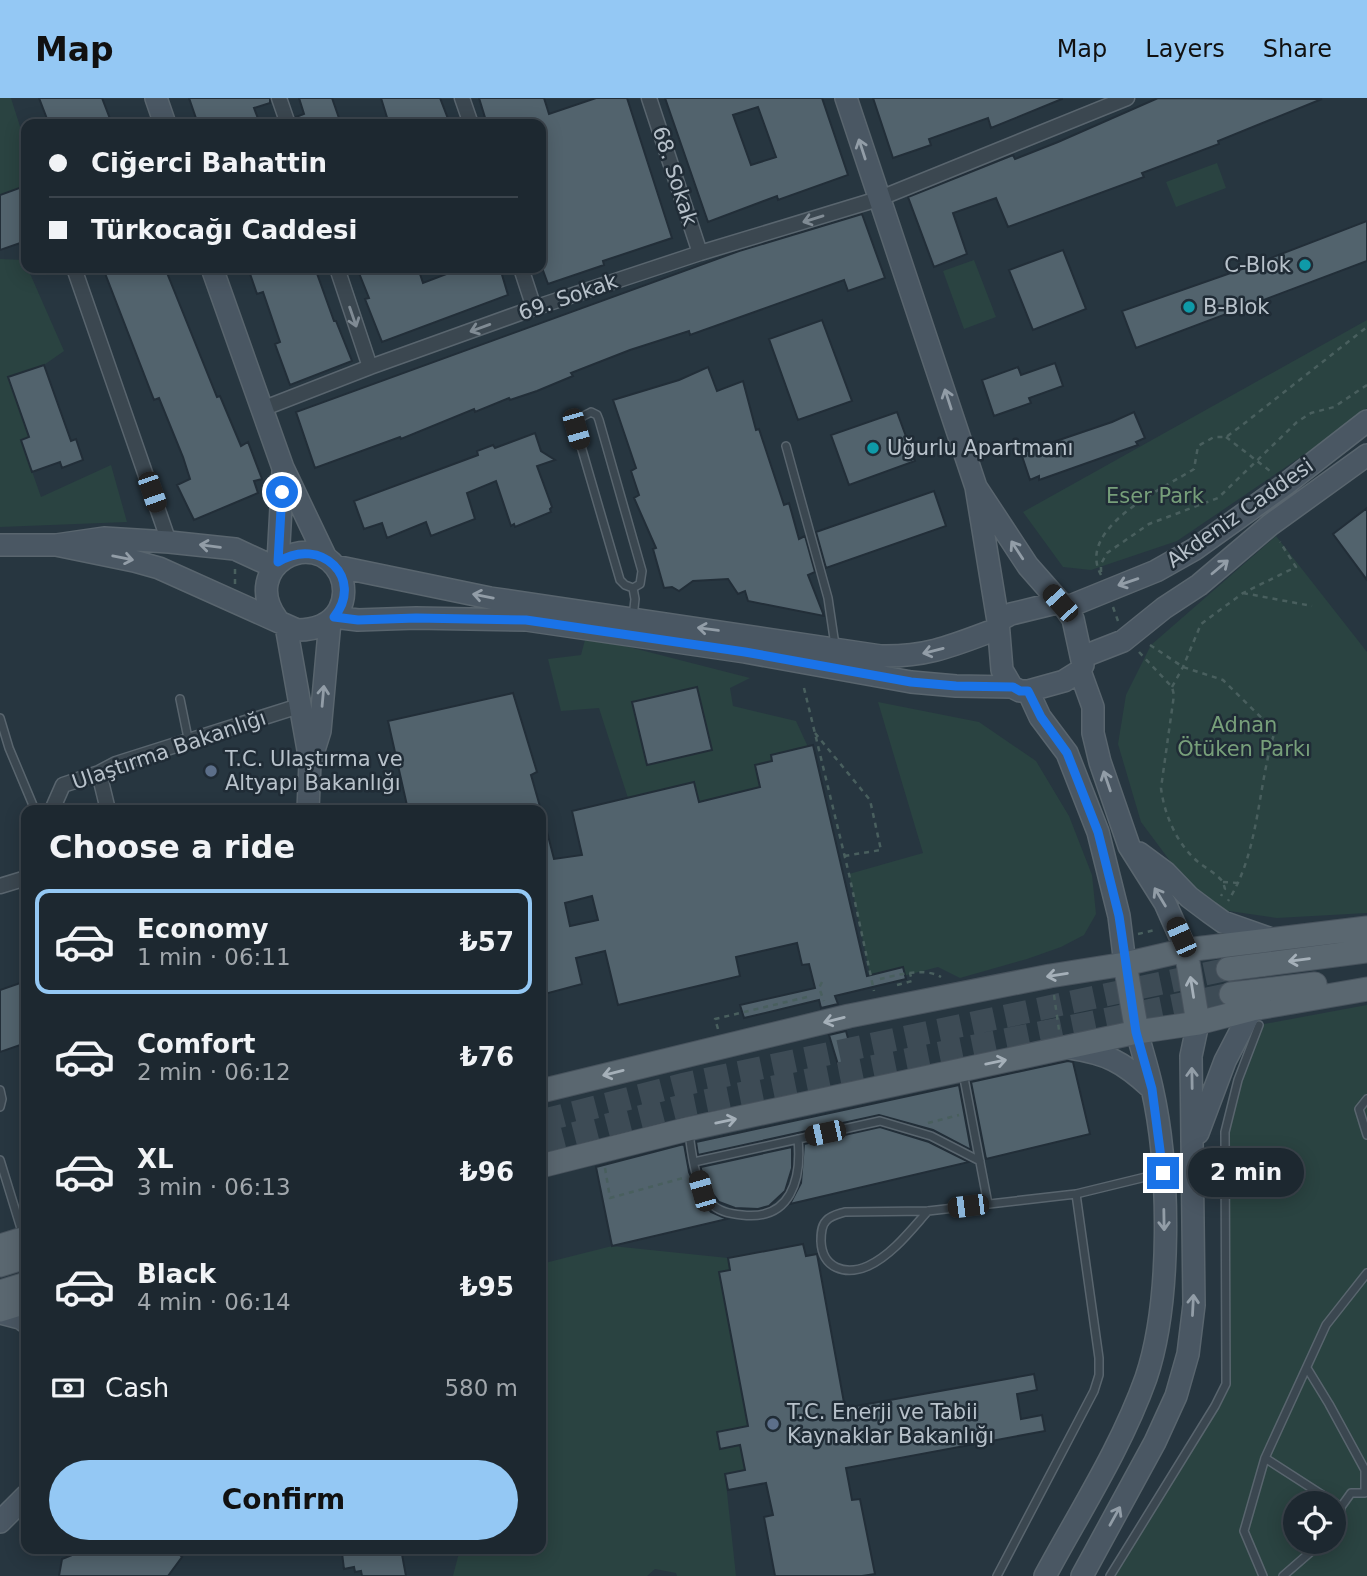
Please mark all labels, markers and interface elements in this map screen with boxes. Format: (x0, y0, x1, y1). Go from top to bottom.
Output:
text: Map (35, 30, 114, 69)
text: Map (1057, 35, 1107, 63)
text: Layers (1145, 35, 1225, 63)
text: Share (1263, 35, 1332, 63)
street label: 68. Sokak (648, 123, 703, 230)
one-way arrow (855, 138, 868, 160)
text: Ciğerci Bahattin (91, 148, 327, 178)
one-way arrow (802, 213, 824, 226)
text: Türkocağı Caddesi (91, 215, 357, 245)
place label: C-Blok (1224, 253, 1292, 277)
marker: C-Blok (1297, 257, 1313, 273)
street label: 69. Sokak (515, 269, 621, 325)
place label: B-Blok (1203, 295, 1270, 319)
marker: B-Blok (1181, 299, 1197, 315)
one-way arrow (348, 306, 360, 328)
one-way arrow (470, 322, 492, 335)
one-way arrow (941, 388, 954, 410)
car (561, 406, 592, 452)
place label: Uğurlu Apartmanı (887, 436, 1073, 460)
marker: Uğurlu Apartmanı (865, 440, 881, 456)
street label: Akdeniz Caddesi (1162, 453, 1318, 573)
car (136, 469, 169, 515)
route start (266, 476, 298, 508)
park label: Eser Park (1106, 484, 1205, 508)
one-way arrow (199, 540, 222, 553)
one-way arrow (1010, 541, 1024, 560)
one-way arrow (111, 552, 134, 566)
one-way arrow (1210, 560, 1228, 575)
one-way arrow (1118, 577, 1140, 589)
car (1039, 580, 1082, 626)
one-way arrow (472, 589, 494, 602)
one-way arrow (697, 623, 719, 636)
one-way arrow (922, 645, 944, 658)
one-way arrow (317, 685, 330, 708)
street label: Ulaştırma Bakanlığı (69, 706, 269, 794)
park label: Adnan Ötüken Parkı (1177, 713, 1311, 761)
place label: T.C. Ulaştırma ve Altyapı Bakanlığı (224, 747, 403, 795)
marker: T.C. Ulaştırma ve Altyapı Bakanlığı (203, 763, 219, 779)
one-way arrow (1100, 771, 1112, 793)
text: Choose a ride (49, 828, 295, 866)
one-way arrow (1153, 887, 1167, 907)
icon: car (53, 910, 116, 973)
text: Economy (137, 914, 268, 944)
car (1163, 914, 1200, 960)
text: ₺57 (460, 927, 514, 957)
text: 1 min · 06:11 (137, 944, 291, 970)
one-way arrow (1288, 953, 1311, 966)
one-way arrow (1046, 969, 1069, 982)
one-way arrow (1185, 976, 1198, 998)
one-way arrow (823, 1014, 846, 1027)
icon: car (53, 1025, 116, 1088)
text: Comfort (137, 1029, 255, 1059)
text: ₺76 (460, 1042, 514, 1072)
one-way arrow (984, 1055, 1007, 1069)
text: 2 min · 06:12 (137, 1059, 291, 1085)
one-way arrow (602, 1067, 625, 1081)
one-way arrow (1185, 1067, 1199, 1090)
one-way arrow (714, 1113, 737, 1127)
car (803, 1118, 848, 1148)
icon: car (53, 1140, 116, 1203)
text: XL (137, 1144, 174, 1174)
callout: 2 min (1188, 1148, 1303, 1198)
text: ₺96 (460, 1157, 514, 1187)
route end (1147, 1157, 1179, 1189)
text: 2 min (1210, 1159, 1282, 1185)
car (687, 1168, 718, 1214)
text: 3 min · 06:13 (137, 1174, 291, 1200)
car (946, 1193, 991, 1219)
one-way arrow (1157, 1208, 1171, 1231)
icon: car (53, 1255, 116, 1318)
text: Black (137, 1259, 216, 1289)
text: ₺95 (460, 1272, 514, 1302)
text: 4 min · 06:14 (137, 1289, 291, 1315)
one-way arrow (1187, 1294, 1200, 1317)
icon: cash (49, 1369, 87, 1407)
text: Cash (105, 1373, 169, 1403)
text: 580 m (444, 1375, 518, 1401)
place label: T.C. Enerji ve Tabii Kaynaklar Bakanlığı (786, 1400, 994, 1448)
marker: T.C. Enerji ve Tabii Kaynaklar Bakanlığı (765, 1416, 781, 1432)
button: Confirm (49, 1460, 518, 1540)
map controls (1283, 1491, 1346, 1554)
button: locate (1283, 1491, 1346, 1554)
one-way arrow (1108, 1507, 1122, 1527)

